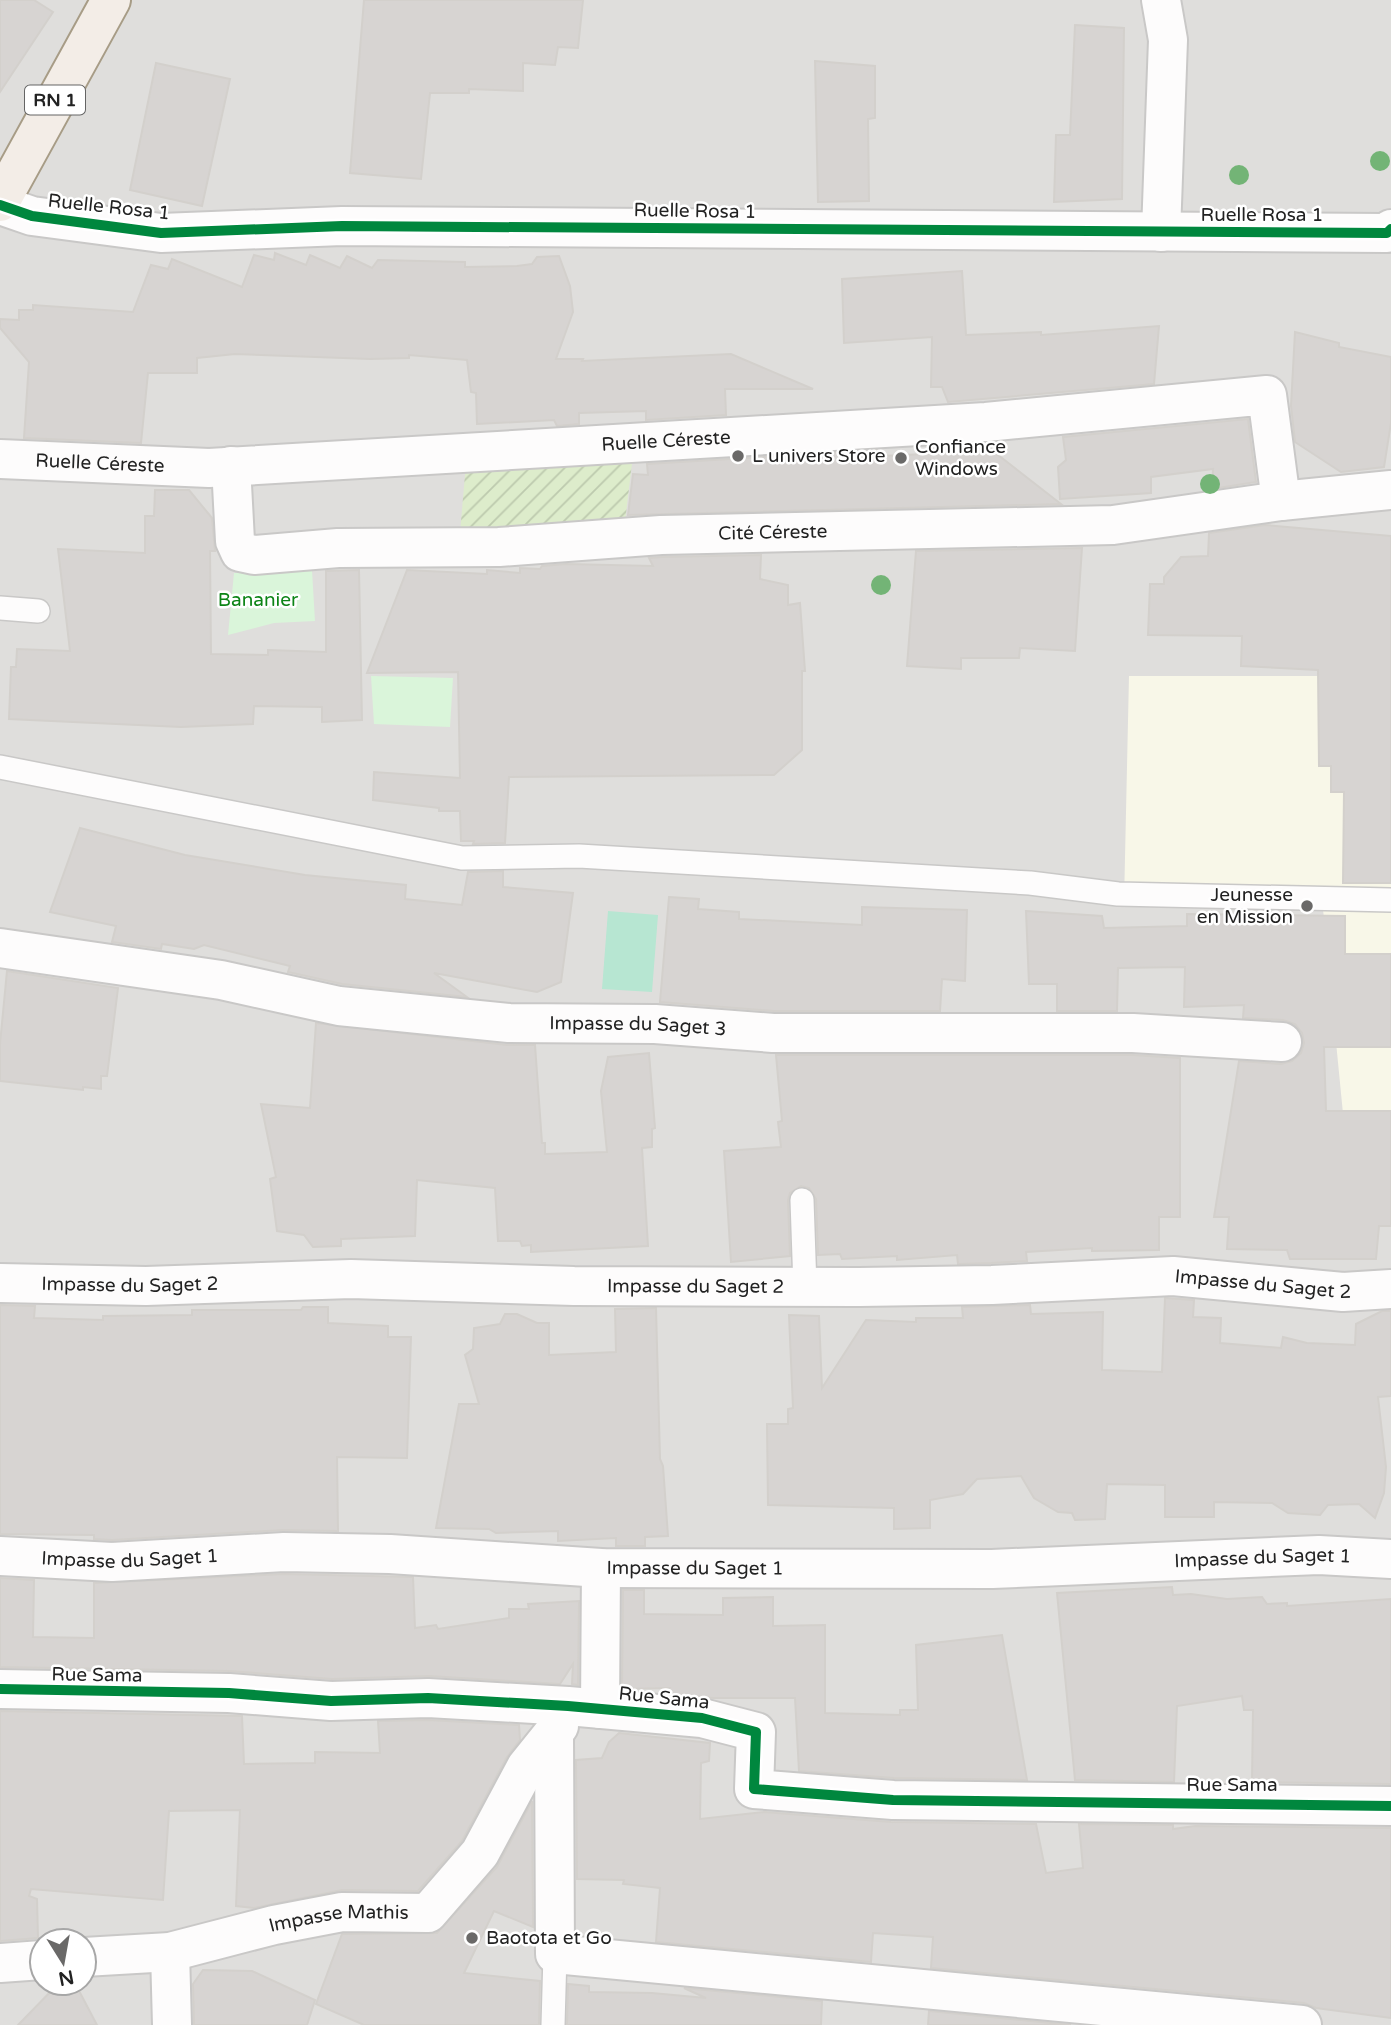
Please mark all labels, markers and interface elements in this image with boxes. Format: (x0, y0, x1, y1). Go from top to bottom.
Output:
road number: RN 1 (25, 86, 85, 114)
street label: Ruelle Rosa 1 (47, 190, 171, 224)
street label: Ruelle Rosa 1 (633, 199, 757, 223)
street label: Ruelle Rosa 1 (1201, 204, 1323, 226)
street label: Ruelle Céreste (601, 426, 731, 456)
place label: Confiance Windows (915, 436, 1006, 480)
place label: L univers Store (752, 445, 886, 467)
marker: L univers Store (730, 448, 746, 464)
street label: Ruelle Céreste (35, 450, 165, 477)
marker: Confiance Windows (893, 450, 909, 466)
street label: Cité Céreste (718, 520, 828, 545)
park label: Bananier (218, 589, 299, 611)
place label: Jeunesse en Mission (1197, 884, 1293, 928)
marker: Jeunesse en Mission (1299, 898, 1315, 914)
street label: Impasse du Saget 3 (549, 1012, 727, 1040)
street label: Impasse du Saget 2 (1174, 1265, 1352, 1303)
street label: Impasse du Saget 2 (41, 1273, 219, 1297)
street label: Impasse du Saget 2 (607, 1275, 784, 1298)
street label: Impasse du Saget 1 (1174, 1544, 1352, 1572)
street label: Impasse du Saget 1 (41, 1545, 219, 1573)
street label: Impasse du Saget 1 (606, 1557, 784, 1579)
street label: Rue Sama (51, 1663, 143, 1687)
street label: Rue Sama (617, 1682, 711, 1714)
street label: Rue Sama (1186, 1774, 1278, 1796)
street label: Impasse Mathis (266, 1901, 409, 1937)
north arrow (28, 1927, 98, 1997)
place label: Baotota et Go (486, 1927, 612, 1949)
marker: Baotota et Go (464, 1930, 480, 1946)
text: N (56, 1965, 76, 1990)

